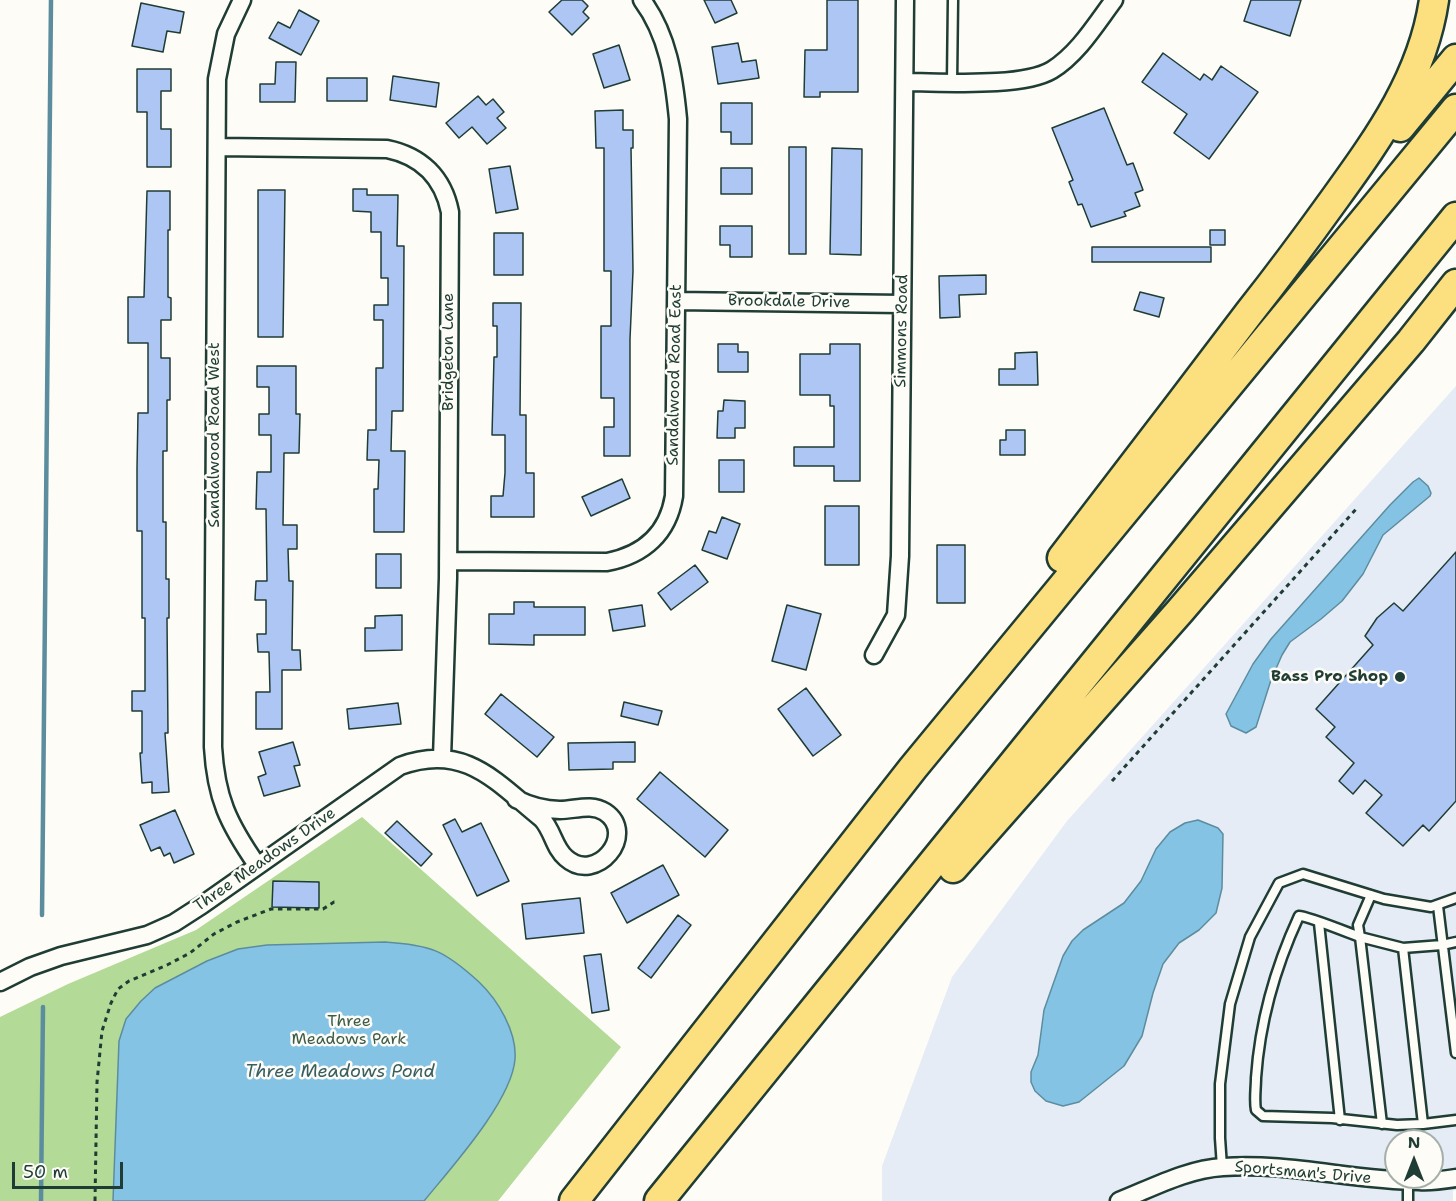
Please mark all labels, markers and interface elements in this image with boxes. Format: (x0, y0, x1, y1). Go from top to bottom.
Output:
street label: Simmons Road (891, 274, 913, 388)
street label: Sandalwood Road East (664, 284, 686, 466)
street label: Brookdale Drive (728, 291, 850, 313)
street label: Bridgeton Lane (439, 293, 459, 411)
street label: Sandalwood Road West (205, 342, 225, 528)
place label: Bass Pro Shop (1271, 667, 1388, 687)
marker: Bass Pro Shop (1393, 670, 1407, 684)
street label: Three Meadows Drive (190, 804, 340, 916)
park label: Three Meadows Park (292, 1012, 406, 1050)
water label: Three Meadows Pond (245, 1061, 435, 1083)
north arrow (1384, 1129, 1444, 1189)
text: N (1408, 1132, 1420, 1153)
scale bar (15, 1150, 126, 1188)
street label: Sportsman's Drive (1234, 1157, 1372, 1189)
text: 50 m (23, 1160, 68, 1184)

